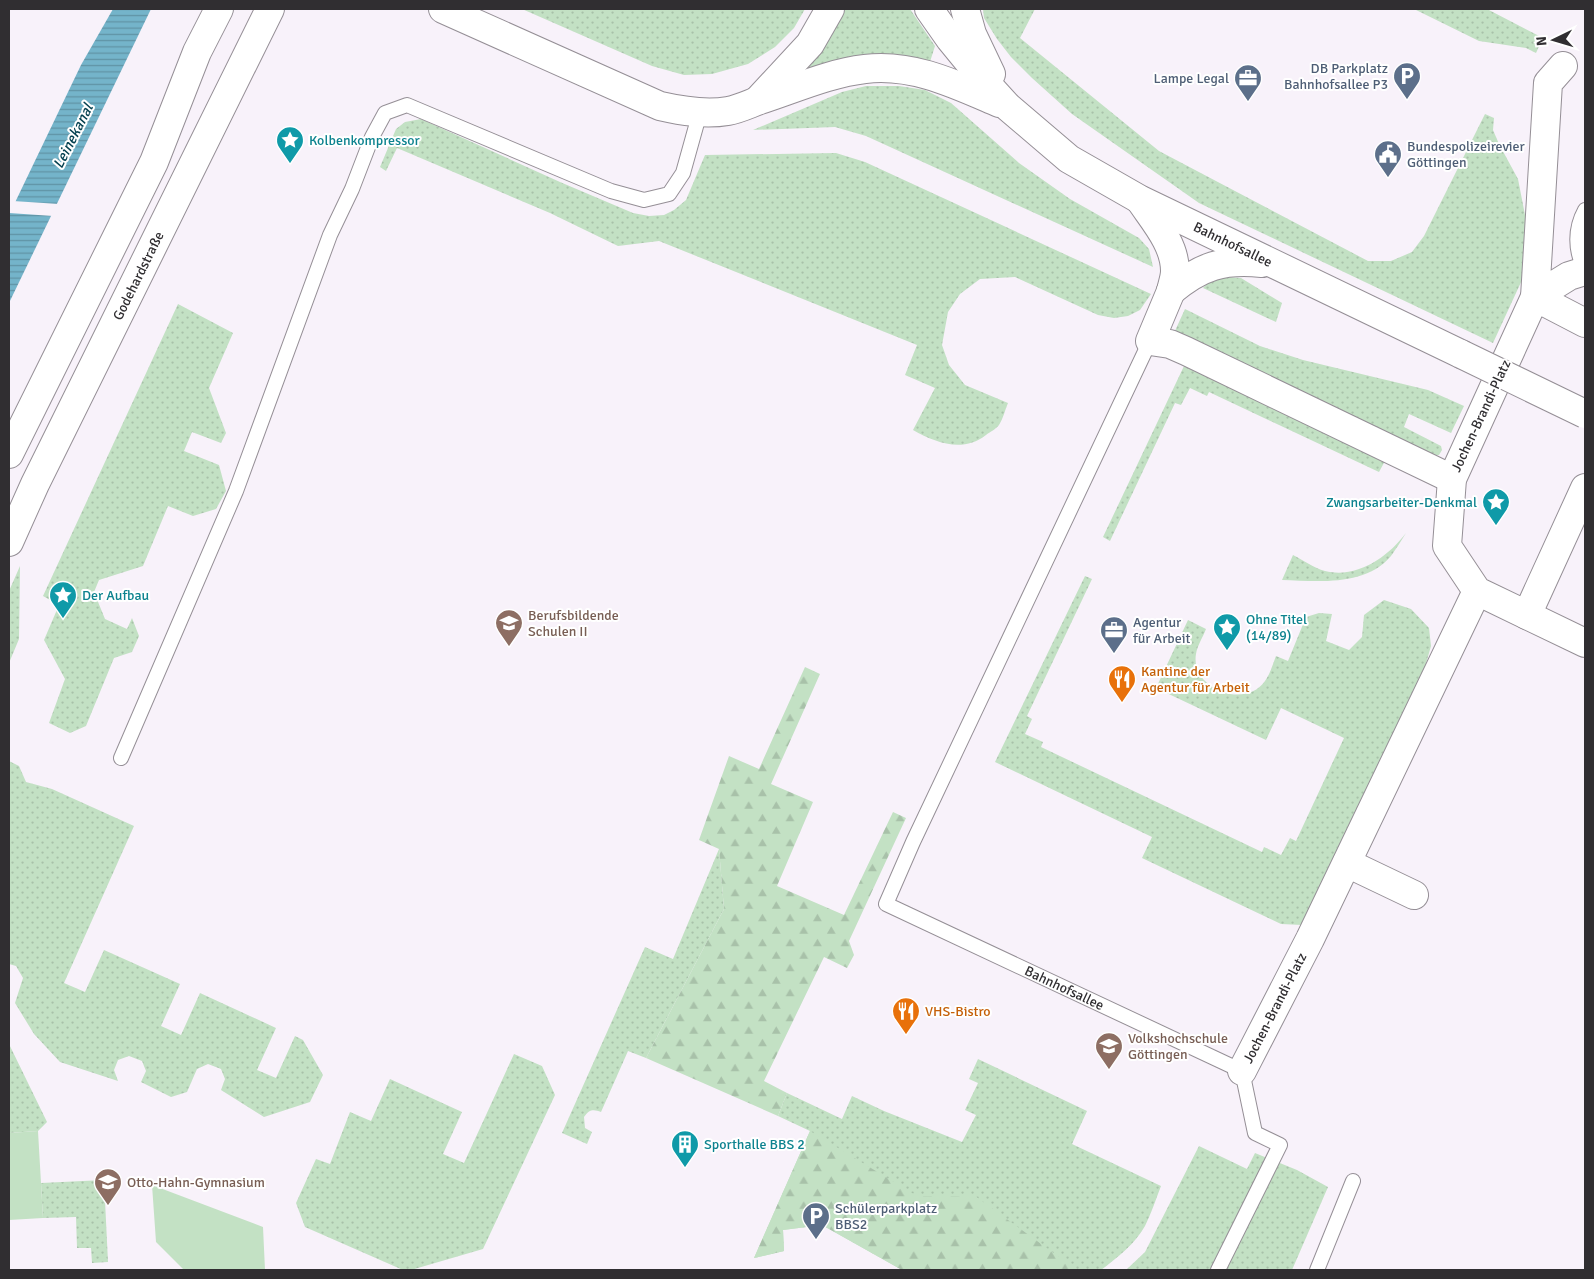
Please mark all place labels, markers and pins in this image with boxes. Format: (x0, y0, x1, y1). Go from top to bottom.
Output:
place label: DB Parkplatz Bahnhofsallee P3 (1284, 60, 1388, 93)
parking icon: DB Parkplatz Bahnhofsallee P3 (1392, 61, 1422, 100)
office icon: Lampe Legal (1233, 63, 1263, 102)
place label: Lampe Legal (1154, 70, 1229, 87)
place icon: Kolbenkompressor (275, 125, 305, 164)
place label: Kolbenkompressor (309, 132, 421, 149)
place label: Bundespolizeirevier Göttingen (1407, 138, 1525, 171)
public building icon: Bundespolizeirevier Göttingen (1373, 139, 1403, 178)
place icon: Zwangsarbeiter-Denkmal (1481, 487, 1511, 526)
place label: Zwangsarbeiter-Denkmal (1326, 494, 1477, 511)
place icon: Der Aufbau (48, 580, 78, 619)
place label: Der Aufbau (82, 587, 149, 604)
place label: Berufsbildende Schulen II (528, 607, 619, 640)
school or university icon: Berufsbildende Schulen II (494, 608, 524, 647)
place label: Ohne Titel (14/89) (1246, 611, 1307, 644)
place icon: Ohne Titel (14/89) (1212, 612, 1242, 651)
place label: Agentur für Arbeit (1133, 614, 1190, 647)
office icon: Agentur für Arbeit (1099, 615, 1129, 654)
place label: Kantine der Agentur für Arbeit (1141, 663, 1250, 696)
restaurant icon: Kantine der Agentur für Arbeit (1107, 664, 1137, 703)
restaurant icon: VHS-Bistro (891, 996, 921, 1035)
place label: VHS-Bistro (925, 1003, 991, 1020)
place label: Volkshochschule Göttingen (1128, 1030, 1228, 1063)
school or university icon: Volkshochschule Göttingen (1094, 1031, 1124, 1070)
building icon: Sporthalle BBS 2 (670, 1129, 700, 1168)
place label: Sporthalle BBS 2 (704, 1136, 805, 1153)
school or university icon: Otto-Hahn-Gymnasium (93, 1167, 123, 1206)
place label: Otto-Hahn-Gymnasium (127, 1174, 265, 1191)
place label: Schülerparkplatz BBS2 (835, 1200, 937, 1233)
parking icon: Schülerparkplatz BBS2 (801, 1201, 831, 1240)

